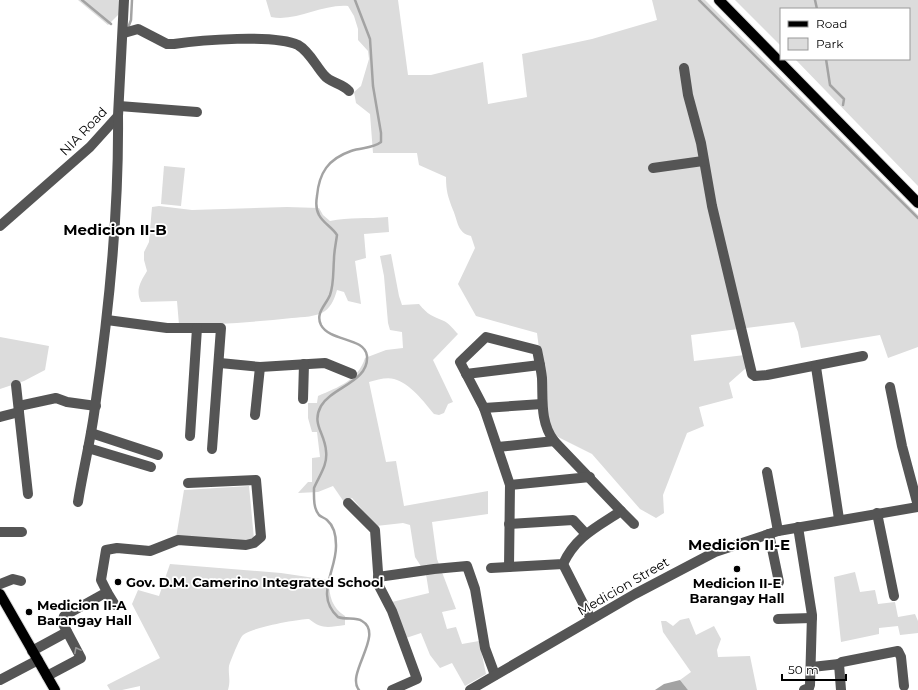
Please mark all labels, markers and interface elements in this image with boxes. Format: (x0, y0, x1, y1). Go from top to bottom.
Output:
legend (780, 8, 910, 60)
text: Road (816, 16, 847, 31)
text: Park (816, 36, 844, 51)
street label: NIA Road (56, 103, 110, 159)
district label: Medicion II-B (63, 220, 167, 239)
district label: Medicion II-E (688, 535, 790, 554)
street label: Medicion Street (574, 553, 672, 619)
marker: Medicion II-E Barangay Hall (732, 564, 742, 574)
place label: Gov. D.M. Camerino Integrated School (126, 574, 383, 590)
place label: Medicion II-E Barangay Hall (690, 575, 784, 606)
marker: Gov. D.M. Camerino Integrated School (113, 577, 123, 587)
place label: Medicion II-A Barangay Hall (37, 597, 132, 628)
marker: Medicion II-A Barangay Hall (24, 607, 34, 617)
one-way arrow (74, 647, 81, 654)
scale bar (782, 656, 846, 682)
text: 50 m (788, 662, 819, 677)

